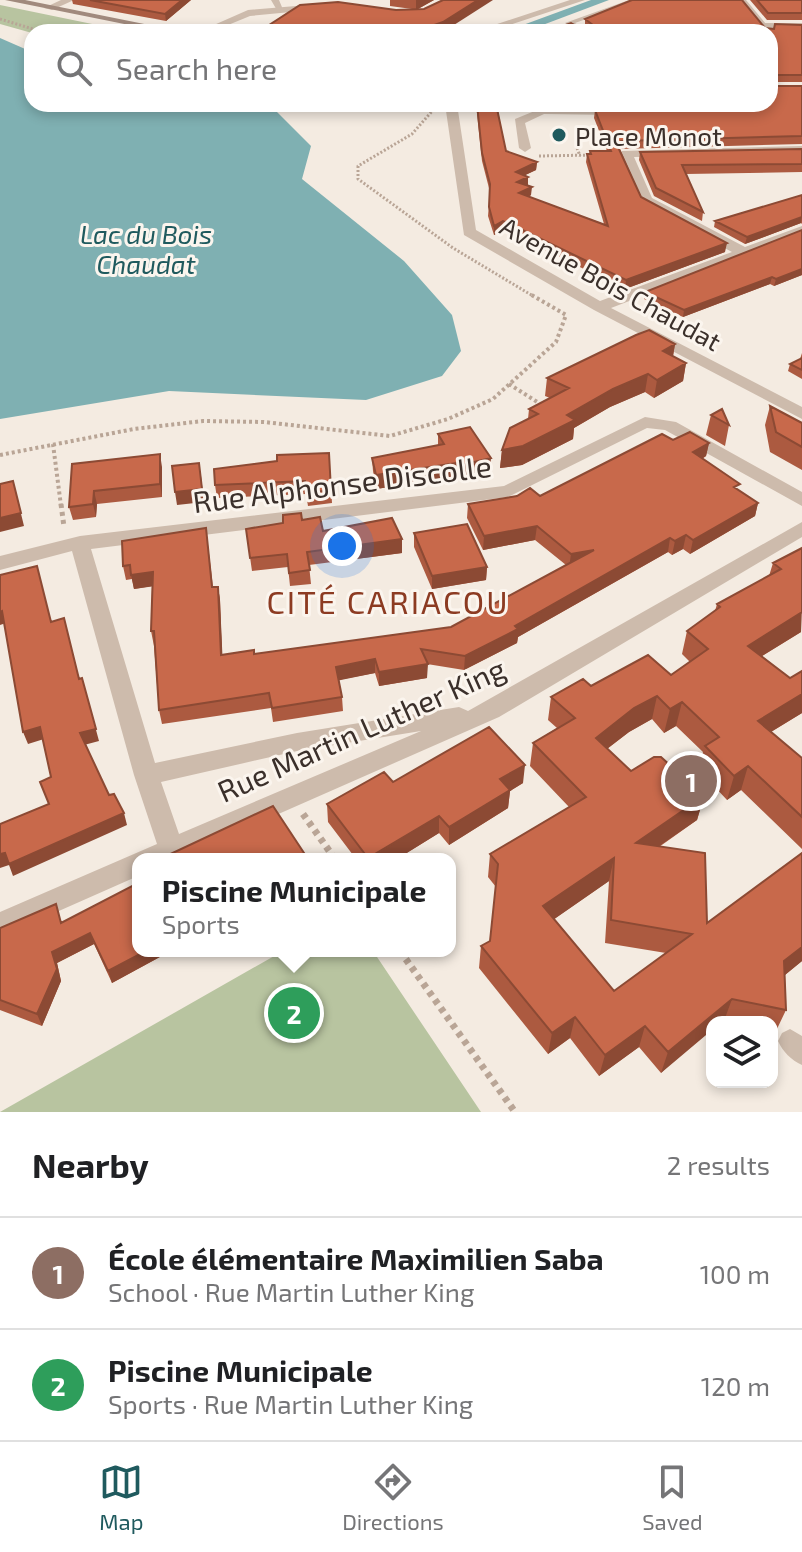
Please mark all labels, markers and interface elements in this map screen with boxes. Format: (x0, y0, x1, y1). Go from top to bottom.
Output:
search box (24, 24, 778, 112)
icon: search (52, 46, 96, 90)
text: Search here (116, 50, 277, 86)
place label: Place Monot (575, 120, 722, 151)
marker: Place Monot (550, 126, 568, 144)
street label: Avenue Bois Chaudat (495, 209, 727, 357)
water label: Lac du Bois Chaudat (80, 218, 212, 279)
street label: Rue Alphonse Discolle (191, 447, 493, 519)
your location (322, 526, 362, 566)
district label: CITÉ CARIACOU (267, 582, 509, 620)
street label: Rue Martin Luther King (212, 649, 511, 809)
pin: 1 (665, 751, 717, 811)
popup (132, 853, 456, 957)
text: Piscine Municipale (162, 872, 426, 908)
text: Sports (162, 908, 240, 939)
pin: 2 (268, 983, 320, 1043)
map controls (706, 1016, 778, 1088)
button: layers (706, 1016, 778, 1088)
text: Nearby (32, 1144, 149, 1185)
text: 2 results (667, 1149, 770, 1180)
text: École élémentaire Maximilien Saba (108, 1240, 604, 1276)
text: 1 (52, 1258, 64, 1289)
text: 100 m (700, 1258, 770, 1289)
text: School · Rue Martin Luther King (108, 1276, 474, 1307)
text: Piscine Municipale (108, 1352, 373, 1388)
text: 2 (50, 1370, 66, 1401)
text: 120 m (701, 1370, 770, 1401)
text: Sports · Rue Martin Luther King (108, 1388, 473, 1419)
tab: Map (99, 1460, 143, 1534)
tab: Directions (342, 1460, 444, 1534)
tab: Saved (642, 1460, 703, 1534)

